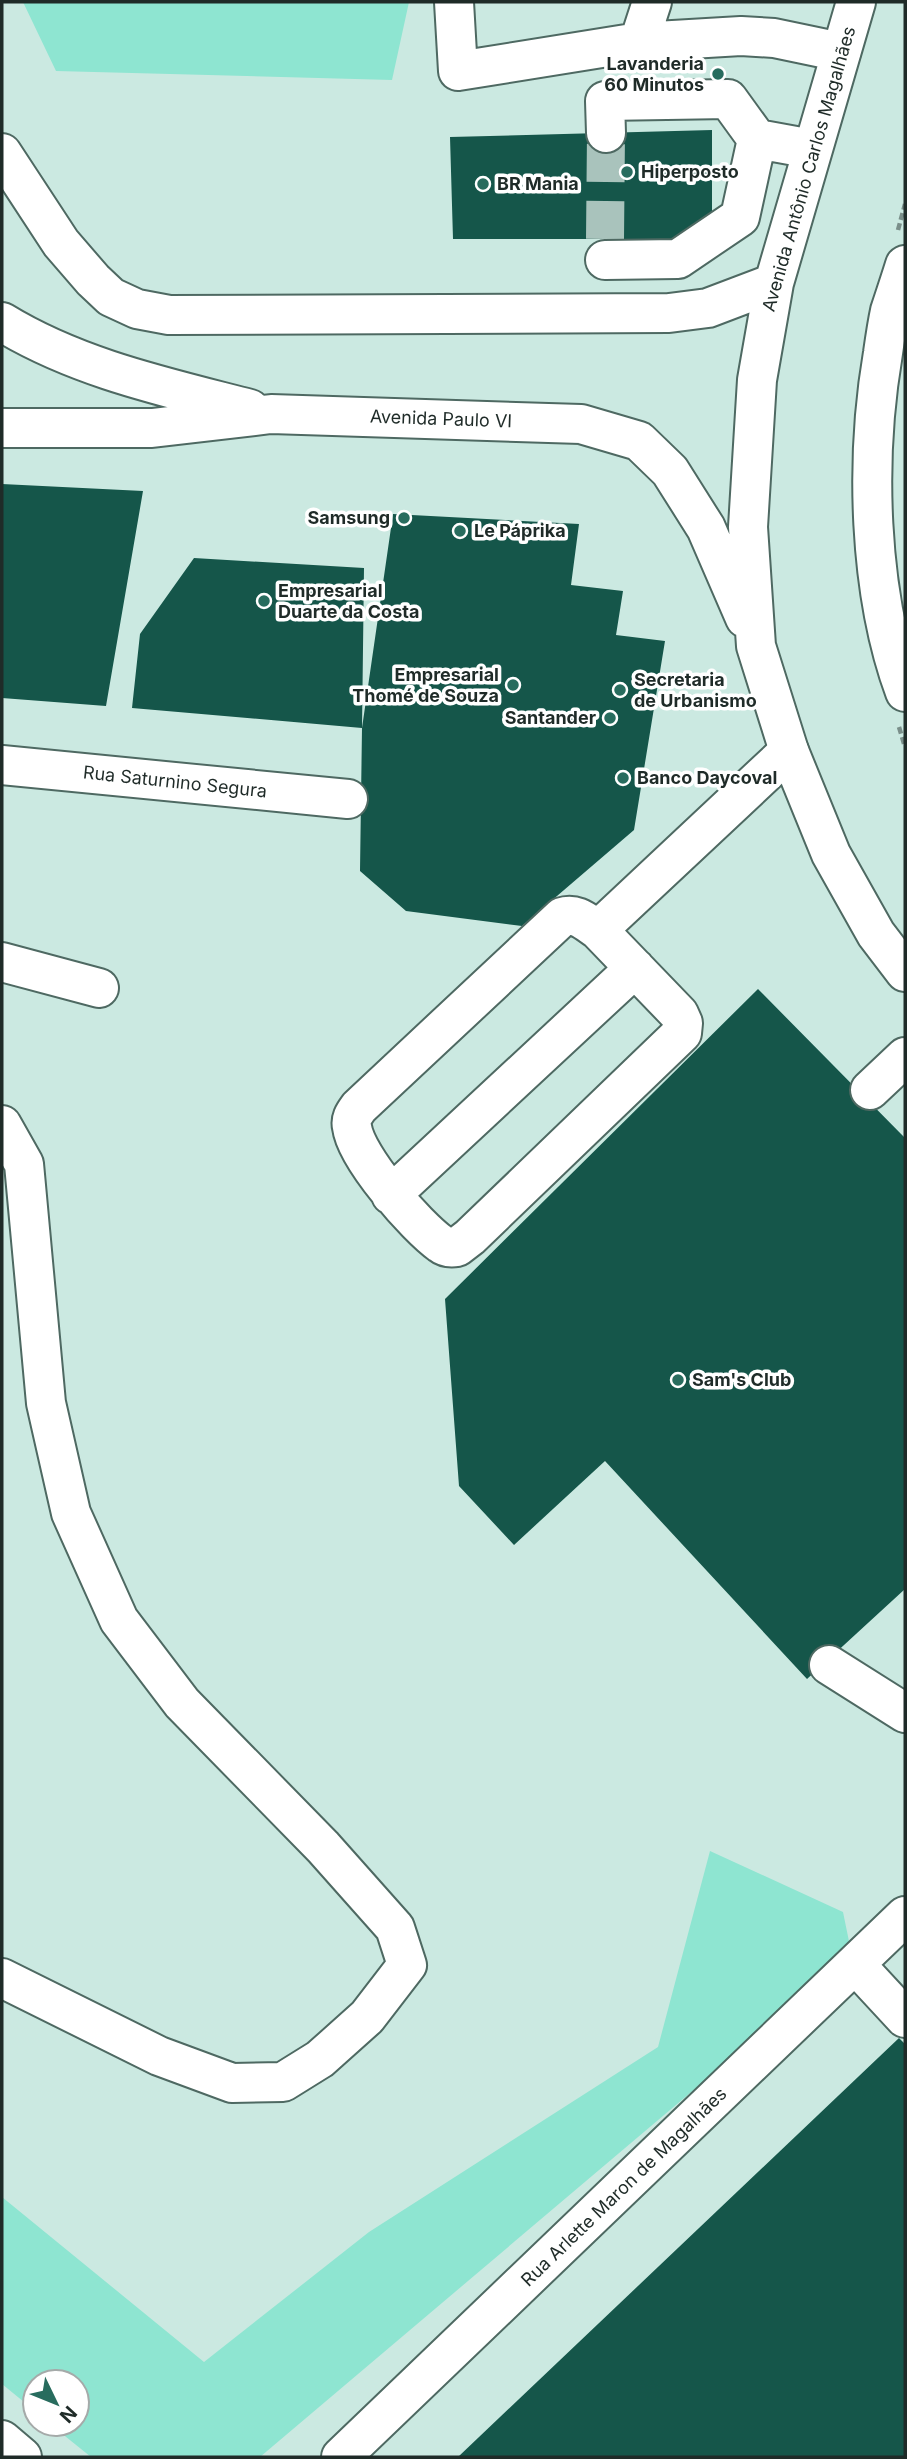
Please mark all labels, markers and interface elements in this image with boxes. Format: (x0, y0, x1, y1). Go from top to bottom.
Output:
street label: Avenida Antônio Carlos Magalhães (758, 24, 859, 314)
place label: Lavanderia 60 Minutos (604, 53, 704, 95)
marker: Lavanderia 60 Minutos (710, 66, 726, 82)
place label: Hiperposto (641, 161, 739, 182)
marker: Hiperposto (619, 164, 635, 180)
place label: BR Mania (497, 173, 579, 194)
marker: BR Mania (475, 176, 491, 192)
street label: Avenida Paulo VI (370, 406, 513, 431)
place label: Samsung (307, 507, 390, 528)
marker: Samsung (396, 510, 412, 526)
place label: Le Páprika (474, 520, 566, 541)
marker: Le Páprika (452, 523, 468, 539)
place label: Empresarial Duarte da Costa (278, 580, 419, 622)
marker: Empresarial Duarte da Costa (256, 593, 272, 609)
place label: Empresarial Thomé de Souza (352, 664, 499, 706)
place label: Secretaria de Urbanismo (634, 669, 757, 711)
marker: Empresarial Thomé de Souza (505, 677, 521, 693)
marker: Secretaria de Urbanismo (612, 682, 628, 698)
place label: Santander (505, 707, 596, 728)
marker: Santander (602, 710, 618, 726)
street label: Rua Saturnino Segura (82, 761, 268, 802)
place label: Banco Daycoval (637, 767, 777, 788)
marker: Banco Daycoval (615, 770, 631, 786)
place label: Sam's Club (692, 1369, 791, 1390)
marker: Sam's Club (670, 1372, 686, 1388)
street label: Rua Arlette Maron de Magalhães (517, 2083, 731, 2290)
north arrow (21, 2368, 91, 2438)
text: N (55, 2401, 81, 2427)

